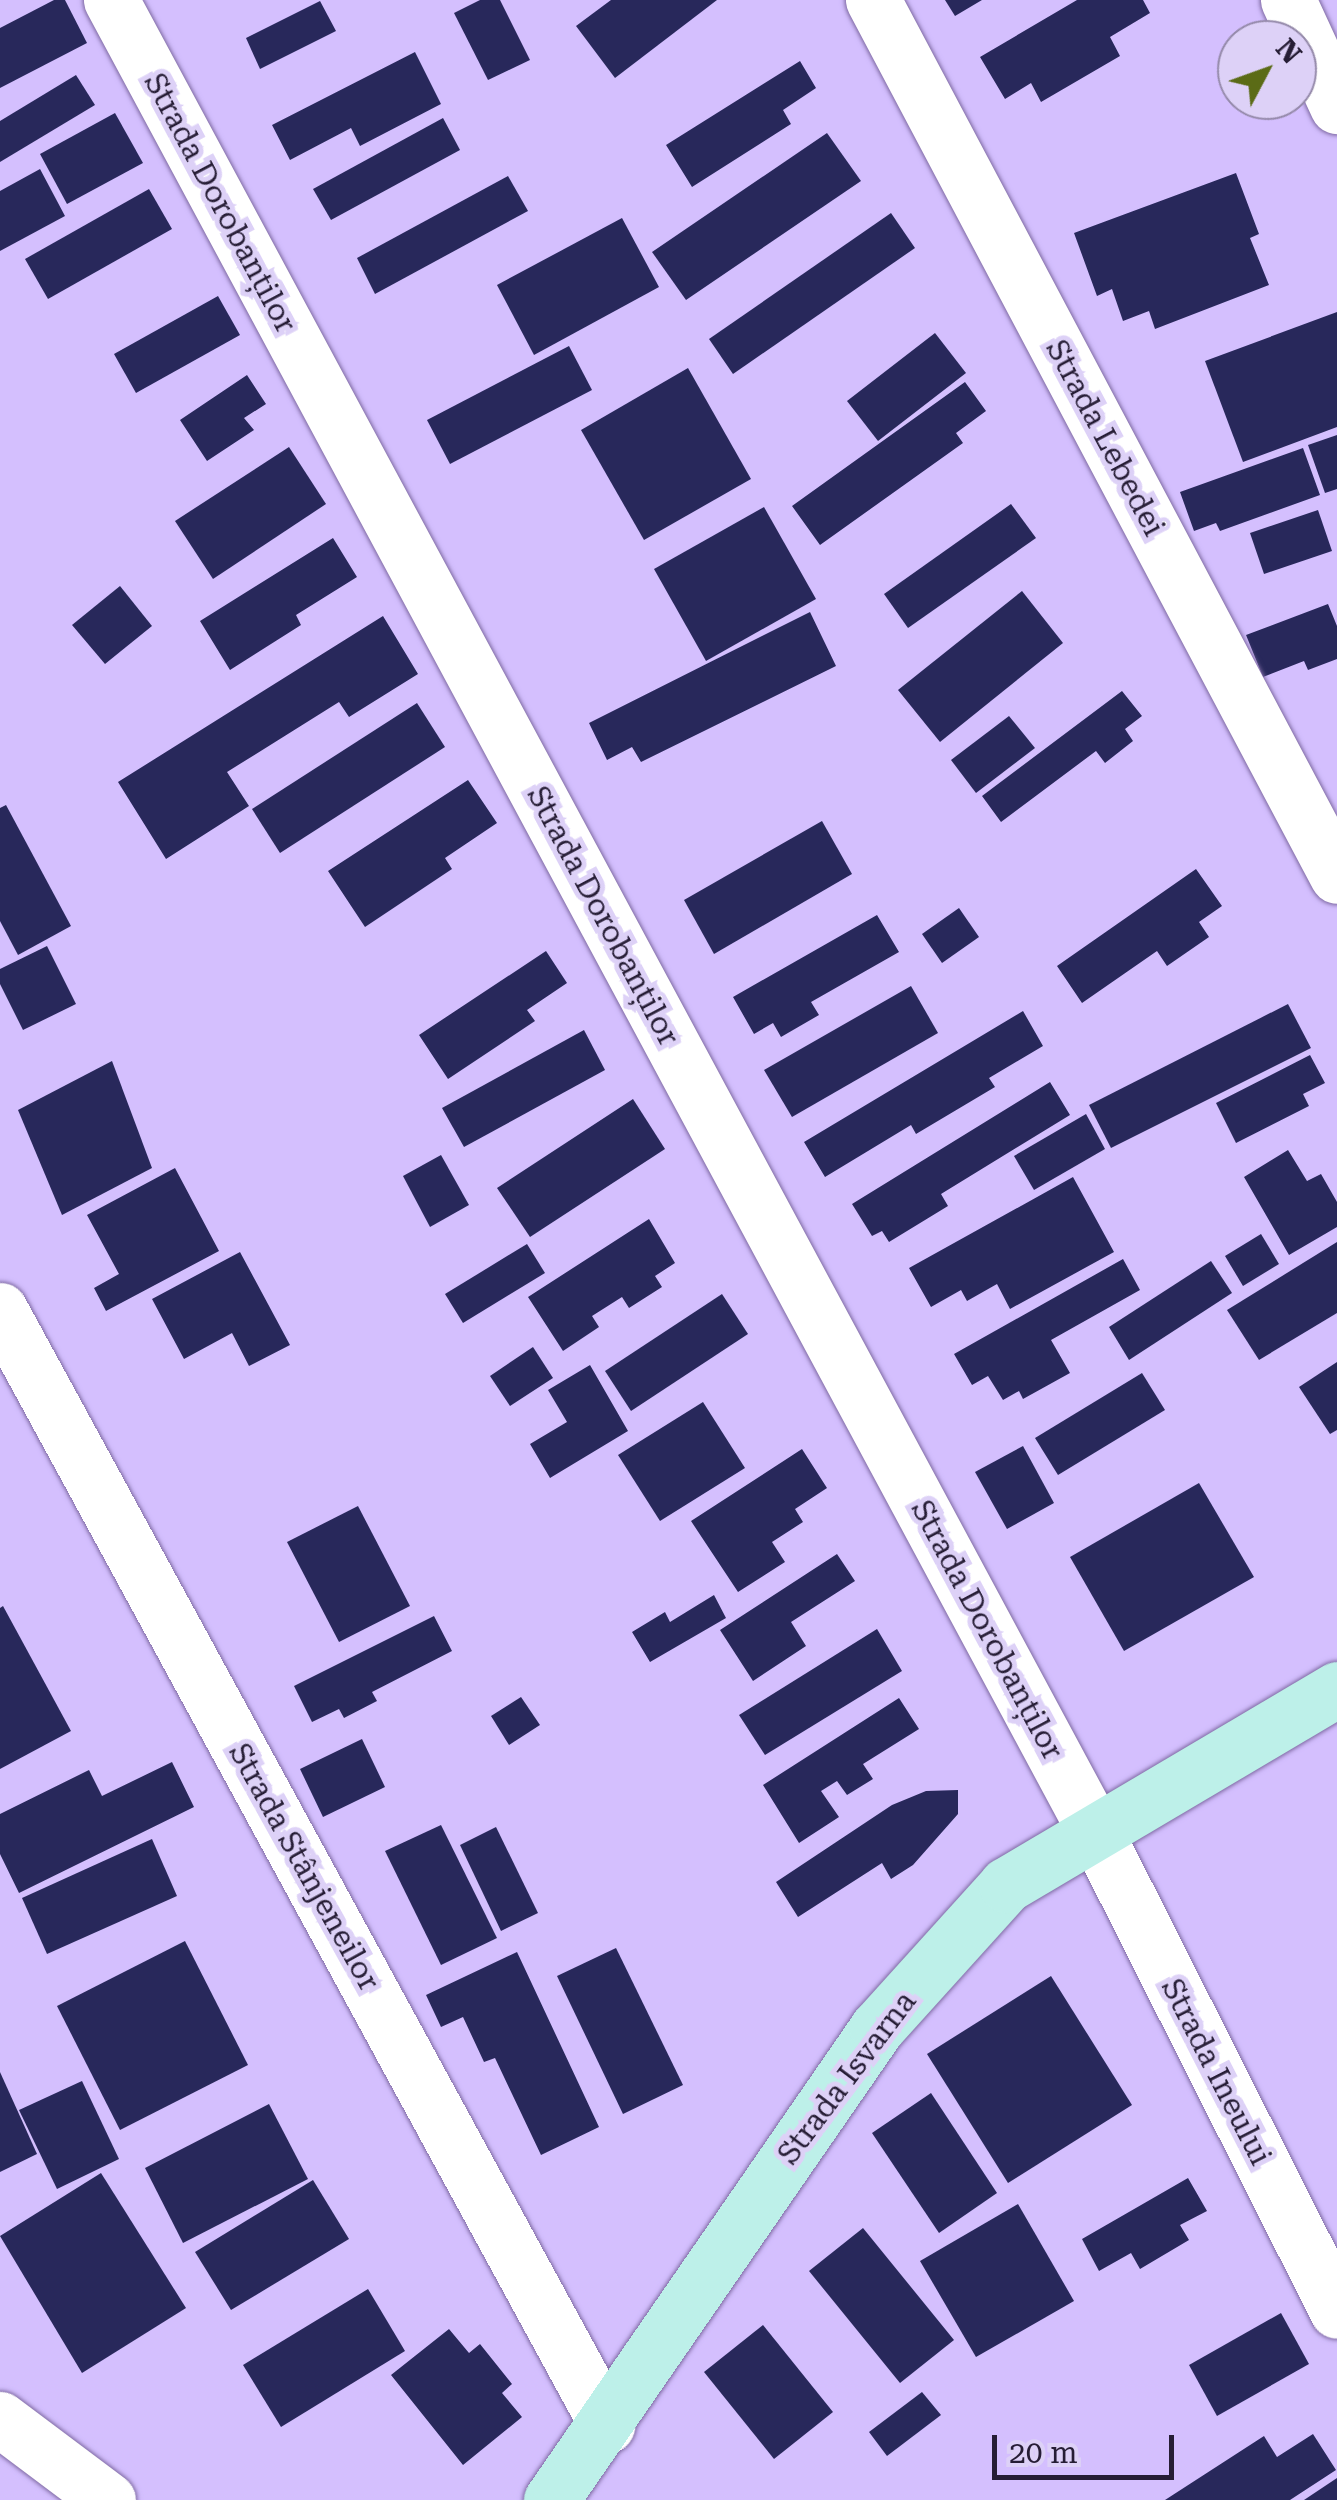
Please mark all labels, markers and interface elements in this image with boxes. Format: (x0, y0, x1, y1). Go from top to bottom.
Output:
north arrow (1217, 20, 1317, 120)
text: N (1269, 32, 1308, 70)
street label: Strada Dorobanților (136, 67, 304, 339)
street label: Strada Lebedei (1038, 334, 1172, 542)
street label: Strada Dorobanților (519, 780, 687, 1052)
street label: Strada Dorobanților (903, 1494, 1071, 1766)
street label: Strada Stânjeneilor (221, 1737, 387, 1997)
street label: Strada Ineului (1154, 1973, 1278, 2171)
street label: Strada Isvarna (770, 1985, 924, 2171)
scale bar (997, 2415, 1180, 2477)
text: 20 m (1009, 2435, 1078, 2470)

